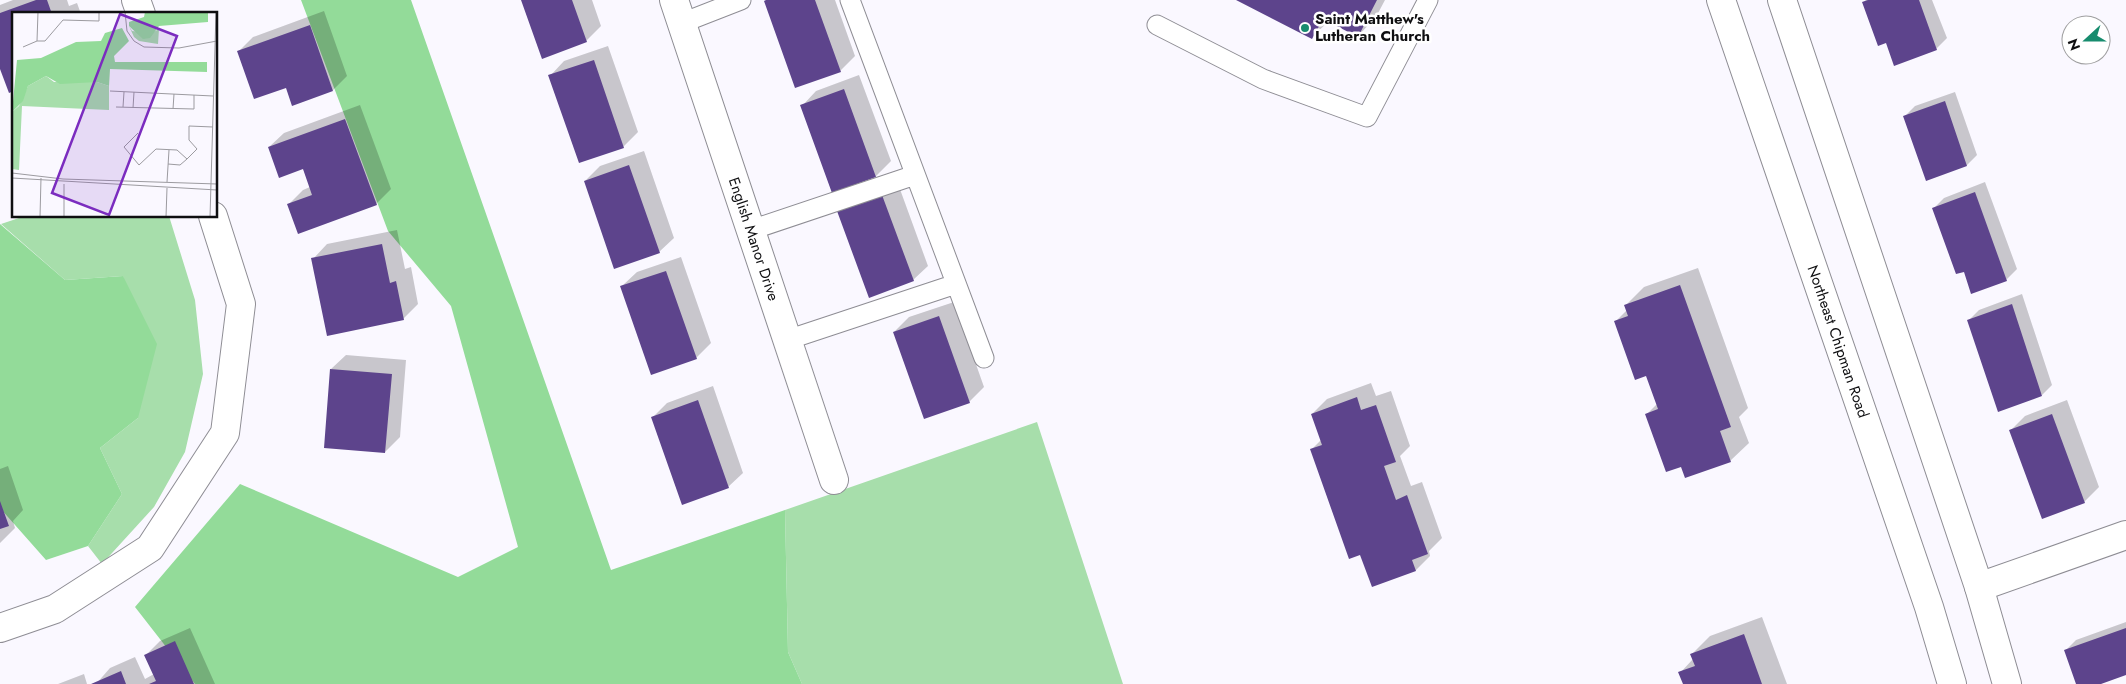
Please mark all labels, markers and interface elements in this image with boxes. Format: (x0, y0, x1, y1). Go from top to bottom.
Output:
place label: Saint Matthew's Lutheran Church (1315, 8, 1430, 47)
inset map (12, 12, 218, 218)
north arrow (2061, 15, 2111, 65)
marker: Saint Matthew's Lutheran Church (1299, 22, 1311, 34)
text: N (2063, 36, 2085, 53)
street label: English Manor Drive (723, 174, 785, 304)
street label: Northeast Chipman Road (1802, 262, 1874, 421)

